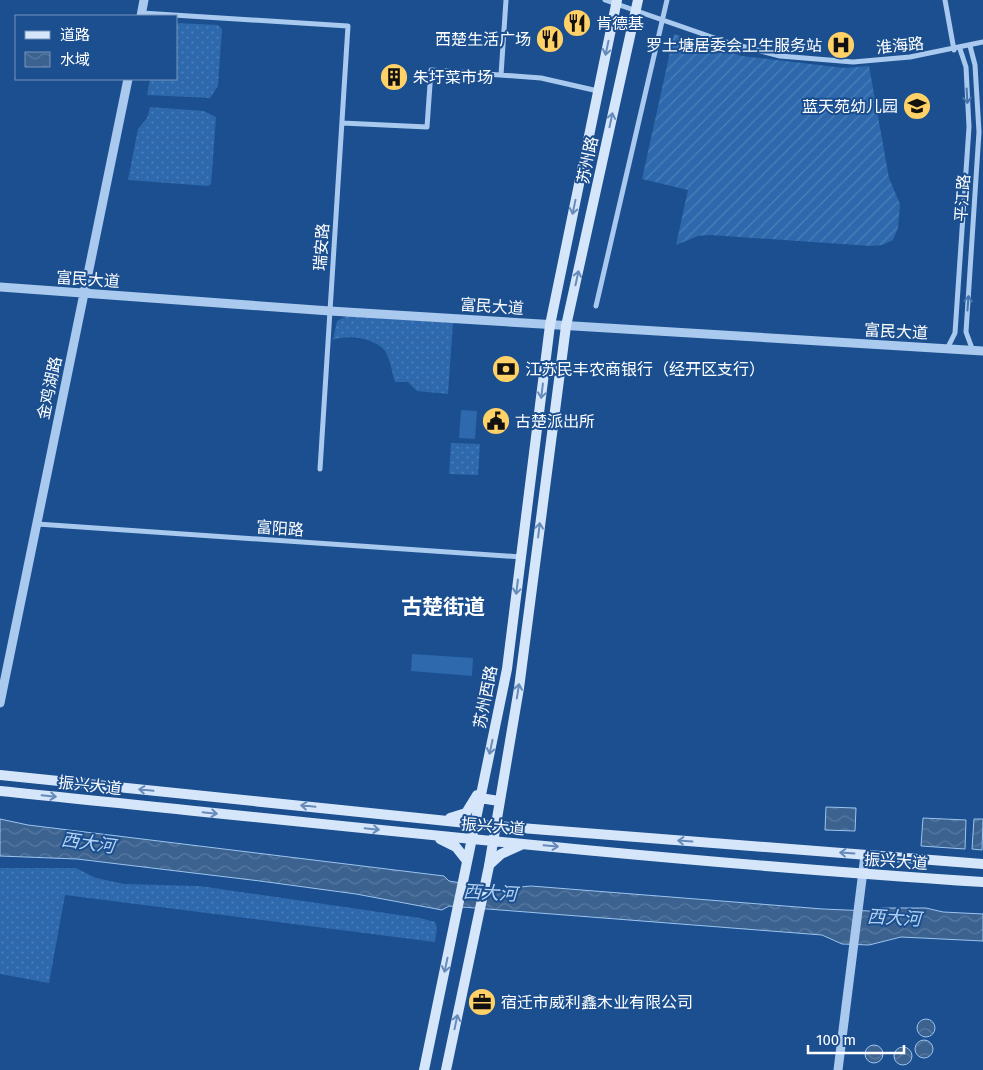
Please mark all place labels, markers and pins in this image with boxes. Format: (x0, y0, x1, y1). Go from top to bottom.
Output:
restaurant icon: 肯德基 (562, 8, 592, 38)
place label: 肯德基 (596, 14, 644, 33)
restaurant icon: 西楚生活广场 (535, 24, 565, 54)
place label: 西楚生活广场 (435, 30, 531, 49)
hospital icon: 罗土塘居委会卫生服务站 (826, 30, 856, 60)
place label: 罗土塘居委会卫生服务站 (646, 36, 822, 55)
building icon: 朱圩菜市场 (379, 62, 409, 92)
place label: 朱圩菜市场 (413, 68, 493, 87)
school or university icon: 蓝天苑幼儿园 (902, 91, 932, 121)
place label: 蓝天苑幼儿园 (802, 97, 898, 116)
bank icon: 江苏民丰农商银行（经开区支行） (491, 354, 521, 384)
place label: 江苏民丰农商银行（经开区支行） (525, 360, 765, 379)
public building icon: 古楚派出所 (481, 406, 511, 436)
place label: 古楚派出所 (515, 412, 595, 431)
office icon: 宿迁市威利鑫木业有限公司 (467, 987, 497, 1017)
place label: 宿迁市威利鑫木业有限公司 (501, 993, 693, 1012)

